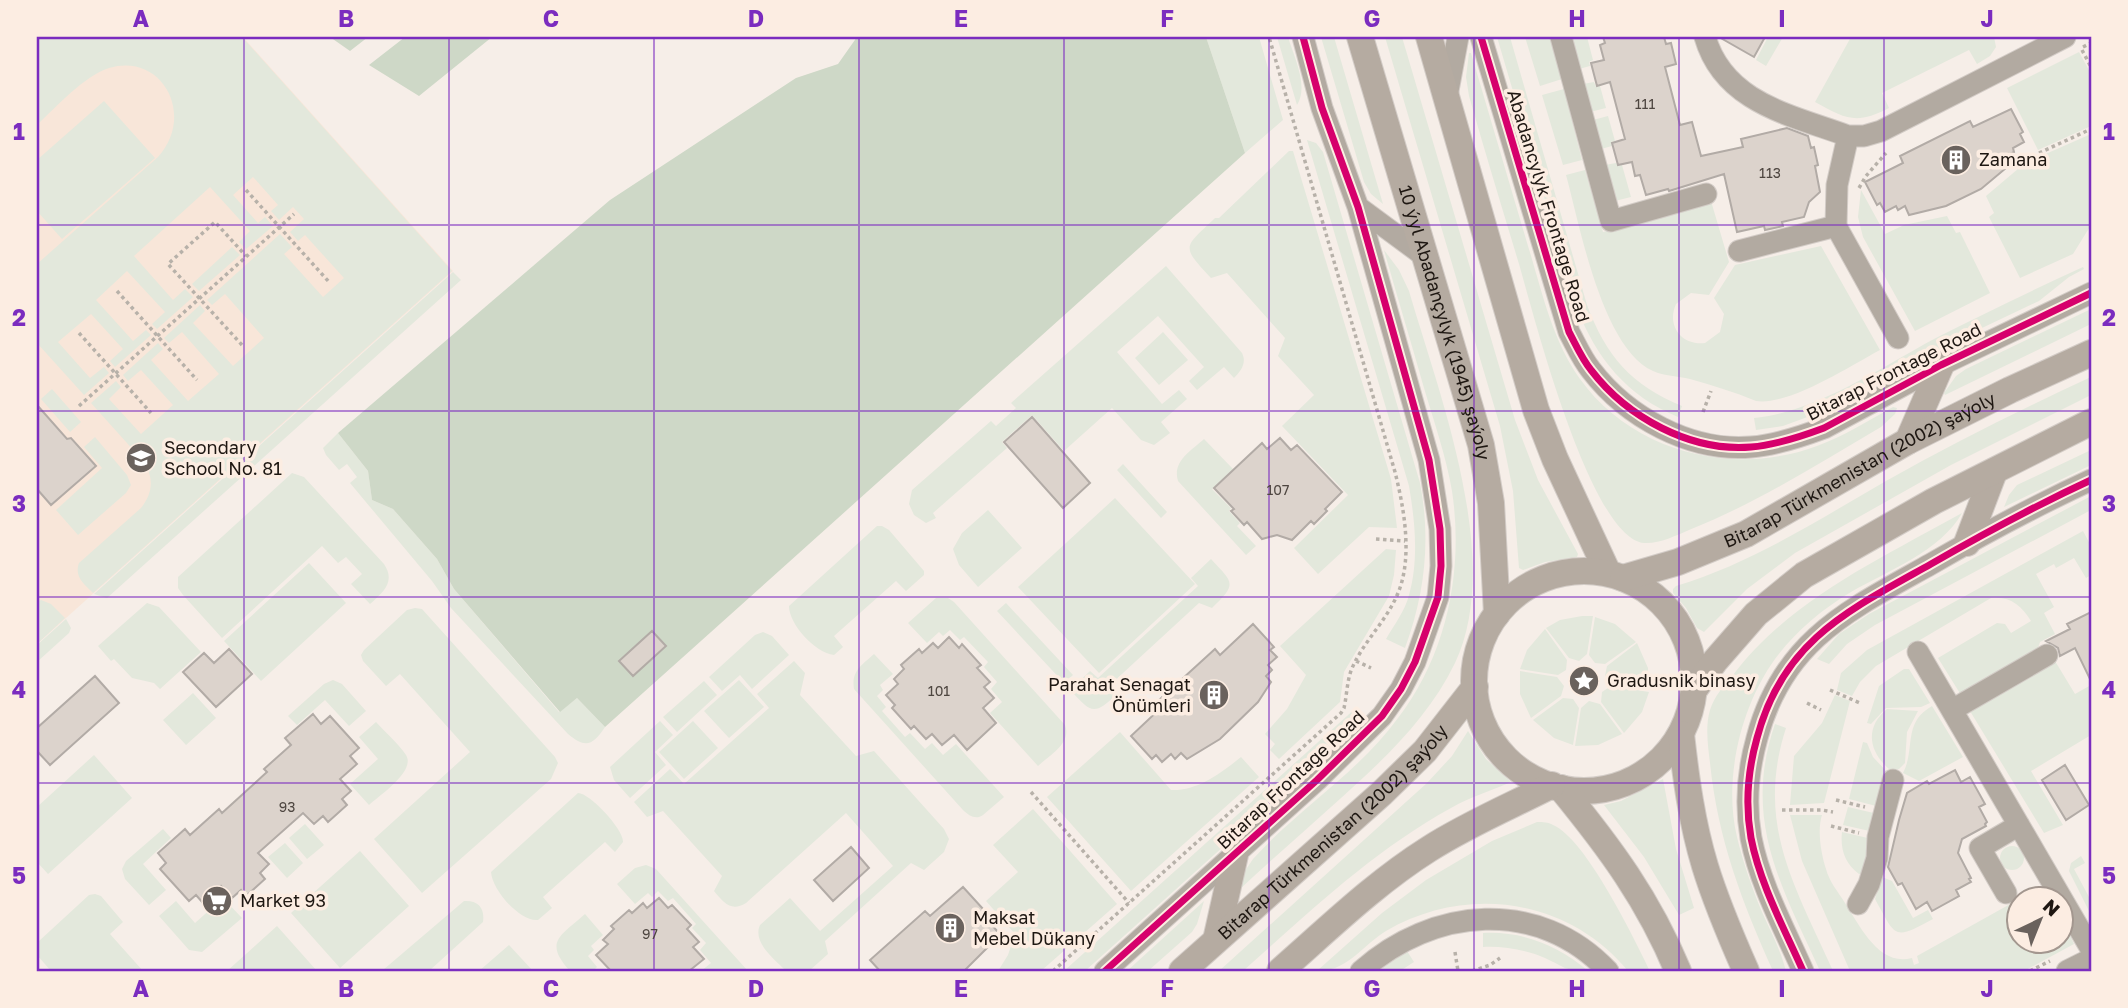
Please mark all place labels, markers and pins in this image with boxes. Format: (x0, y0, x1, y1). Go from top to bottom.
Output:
building icon: Zamana (1939, 143, 1973, 177)
place label: Zamana (1979, 148, 2047, 170)
place label: Secondary School No. 81 (164, 436, 282, 479)
school or university icon: Secondary School No. 81 (124, 441, 158, 475)
place icon: Gradusnik binasy (1567, 664, 1601, 698)
place label: Gradusnik binasy (1607, 669, 1756, 691)
place label: Parahat Senagat Önümleri (1048, 673, 1191, 716)
building icon: Parahat Senagat Önümleri (1197, 678, 1231, 712)
supermarket icon: Market 93 (200, 884, 234, 918)
place label: Market 93 (240, 889, 326, 911)
place label: Maksat Mebel Dükany (973, 906, 1095, 949)
building icon: Maksat Mebel Dükany (933, 911, 967, 945)

